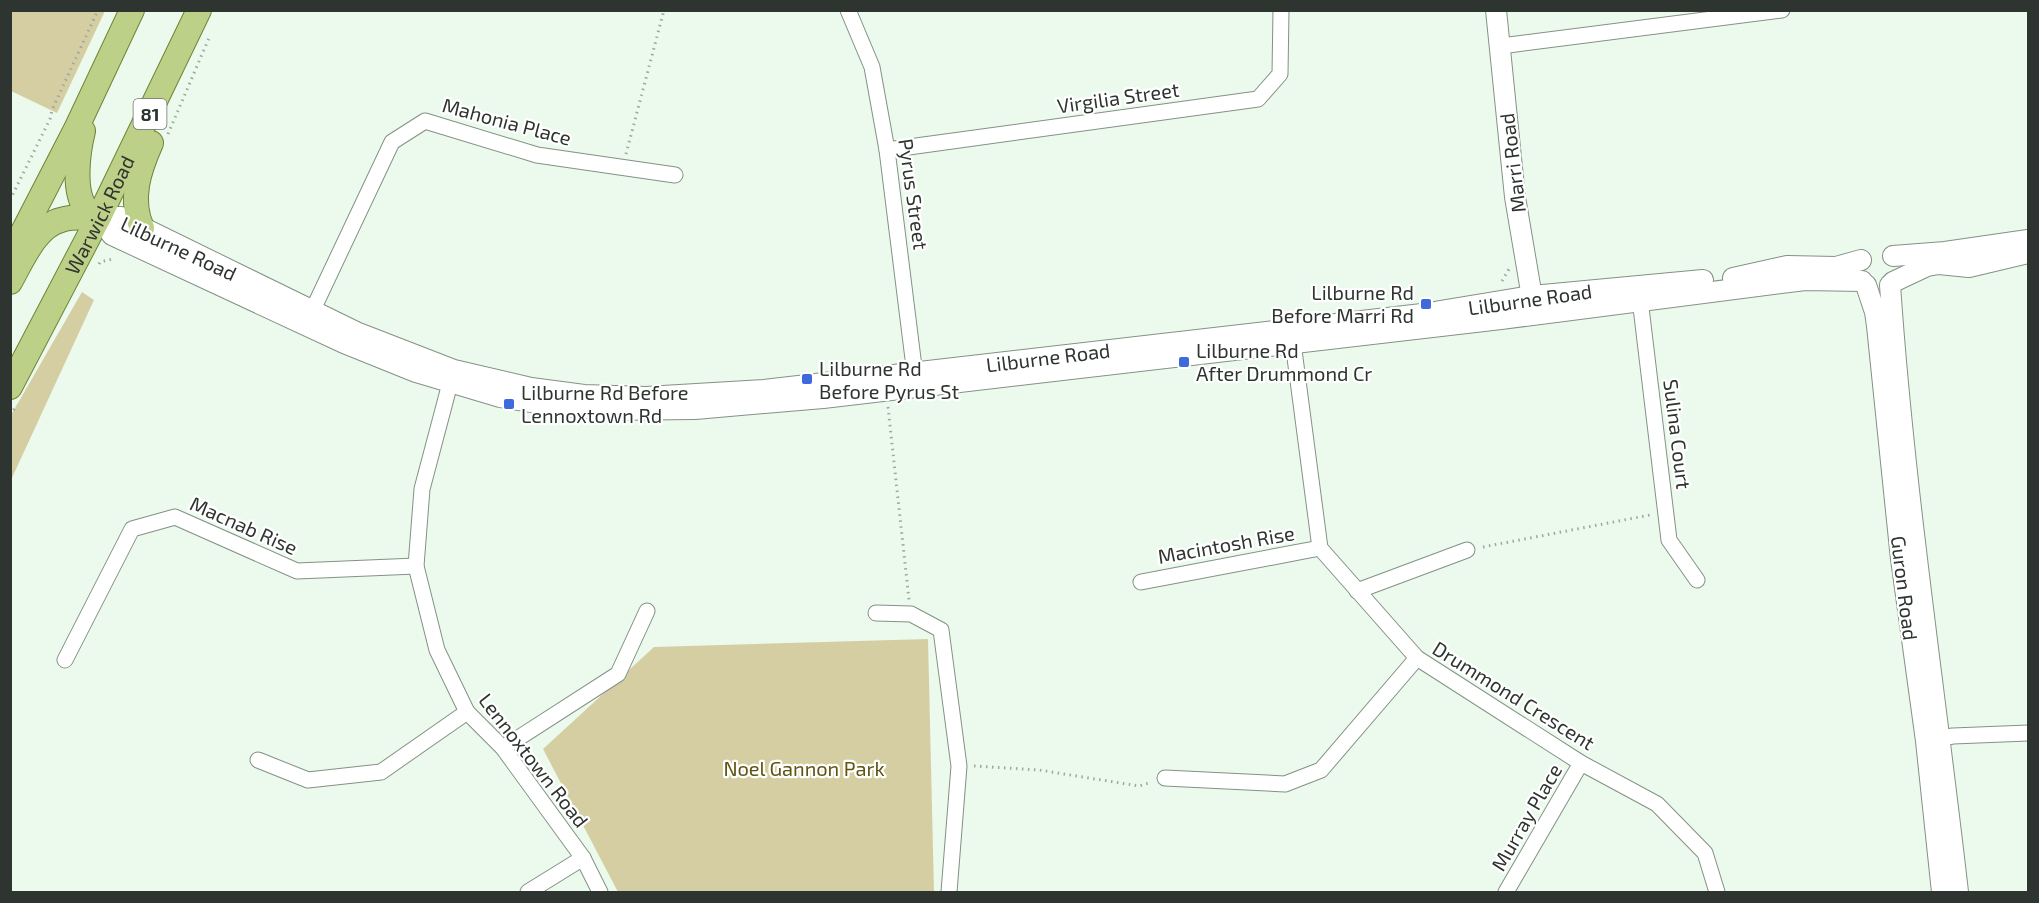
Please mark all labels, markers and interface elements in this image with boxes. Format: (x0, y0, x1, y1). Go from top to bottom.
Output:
street label: Virgilia Street (1055, 76, 1181, 117)
street label: Mahonia Place (440, 92, 574, 150)
road number: 81 (134, 99, 166, 129)
street label: Marri Road (1494, 112, 1530, 214)
street label: Pyrus Street (894, 137, 934, 252)
street label: Warwick Road (59, 152, 139, 278)
street label: Lilburne Road (117, 211, 241, 285)
street label: Lilburne Road (1466, 278, 1594, 320)
place label: Lilburne Rd Before Marri Rd (1271, 280, 1414, 327)
marker: Lilburne Rd Before Marri Rd (1419, 297, 1433, 311)
street label: Lilburne Road (985, 337, 1111, 377)
place label: Lilburne Rd After Drummond Cr (1196, 338, 1372, 385)
marker: Lilburne Rd After Drummond Cr (1177, 355, 1191, 369)
place label: Lilburne Rd Before Pyrus St (819, 356, 959, 403)
marker: Lilburne Rd Before Pyrus St (800, 372, 814, 386)
street label: Sulina Court (1659, 378, 1697, 491)
place label: Lilburne Rd Before Lennoxtown Rd (521, 380, 689, 427)
marker: Lilburne Rd Before Lennoxtown Rd (502, 397, 516, 411)
street label: Macnab Rise (187, 491, 301, 559)
street label: Macintosh Rise (1156, 520, 1296, 568)
street label: Guron Road (1887, 534, 1923, 642)
street label: Drummond Crescent (1429, 635, 1600, 755)
street label: Lennoxtown Road (474, 688, 594, 832)
park label: Noel Gannon Park (723, 756, 885, 780)
street label: Murray Place (1486, 759, 1566, 875)

